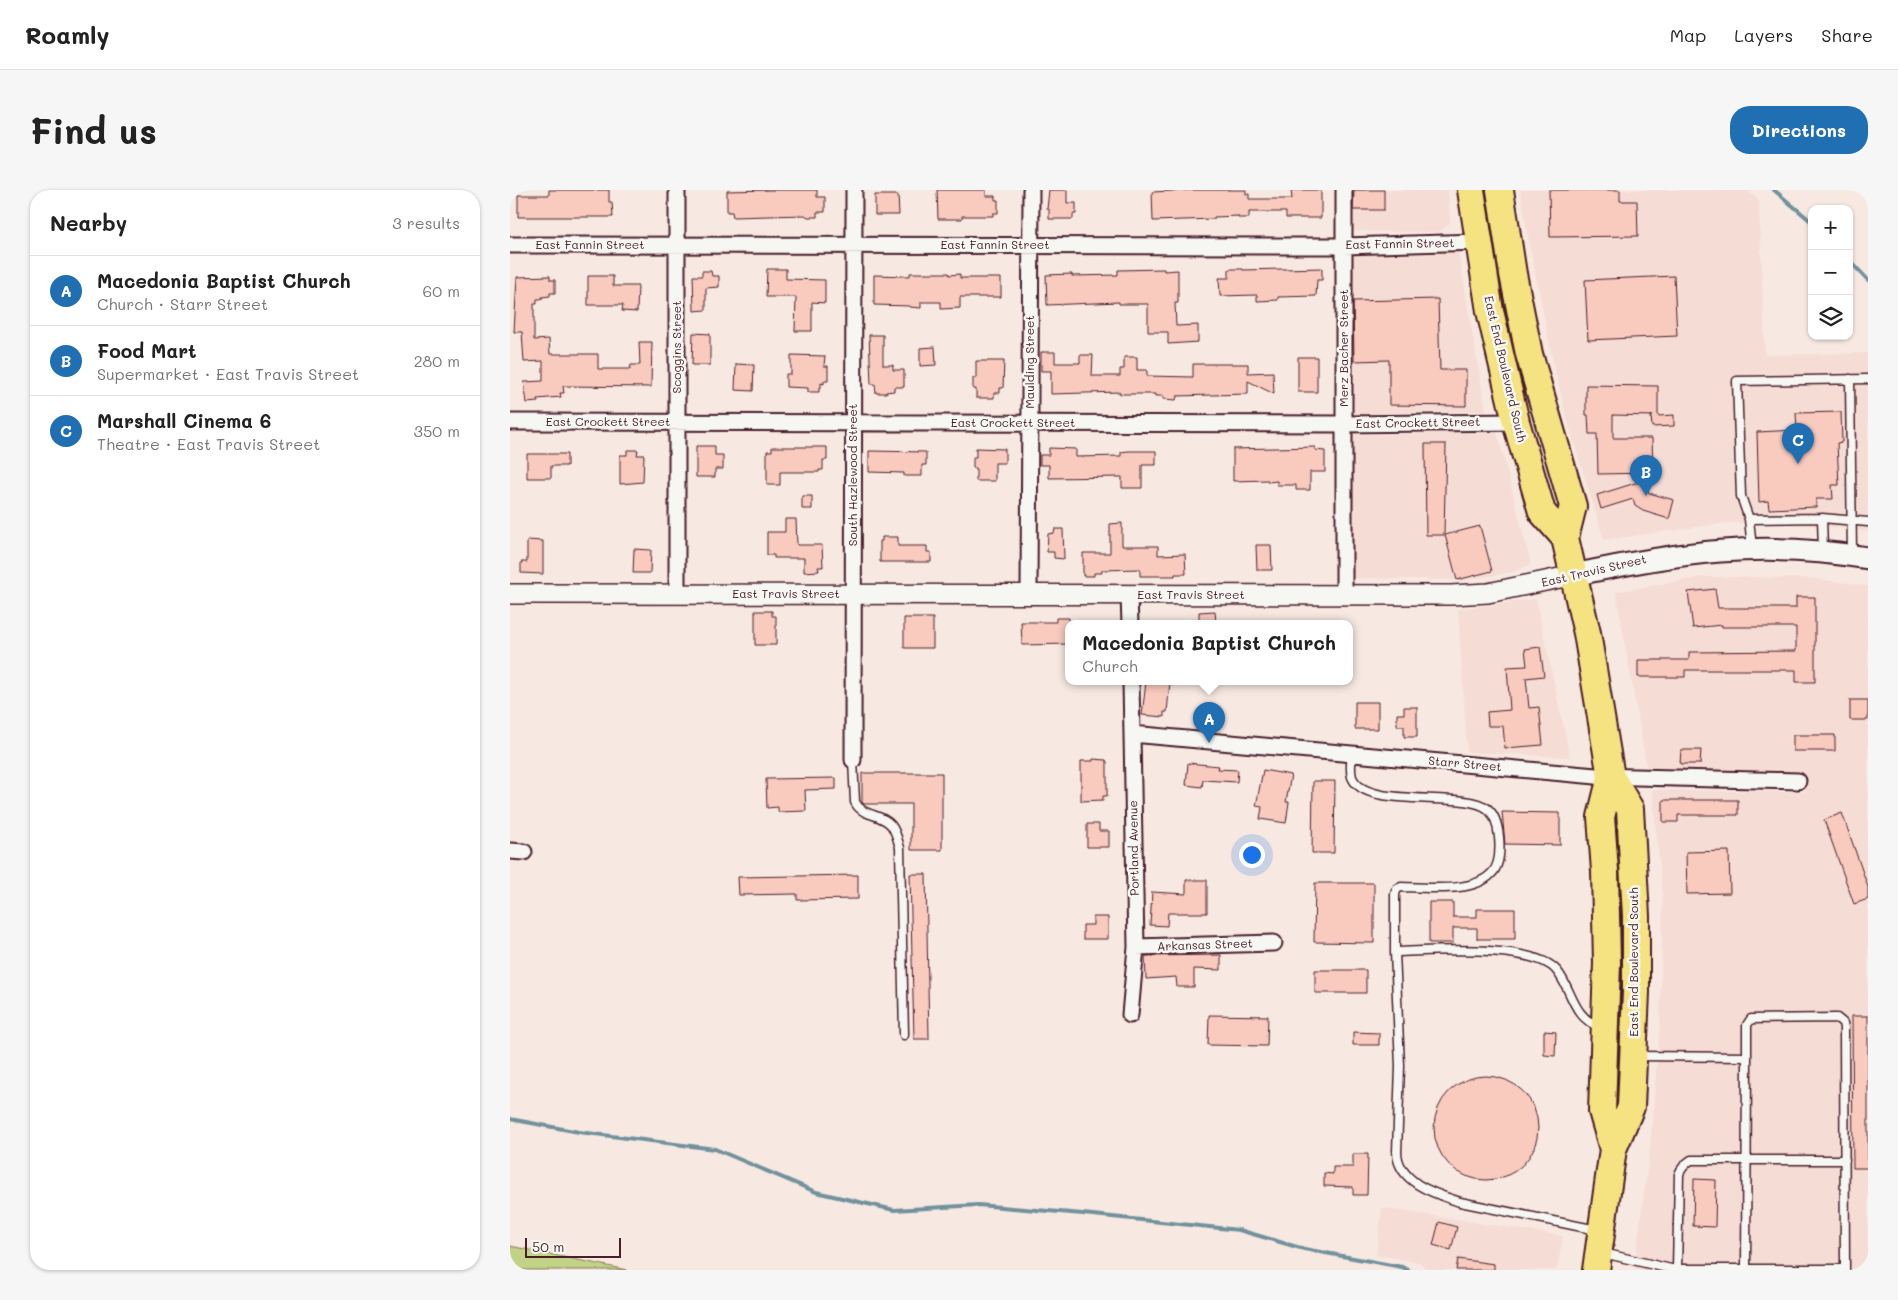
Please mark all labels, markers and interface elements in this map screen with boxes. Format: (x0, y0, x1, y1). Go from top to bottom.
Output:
text: Roamly (25, 19, 109, 50)
text: Map (1670, 23, 1706, 47)
text: Layers (1734, 23, 1793, 47)
text: Share (1821, 23, 1873, 47)
button: Directions (1730, 106, 1868, 154)
text: Find us (30, 107, 157, 153)
map controls (1808, 205, 1853, 340)
button: + (1808, 205, 1853, 250)
text: Nearby (50, 209, 127, 236)
text: 3 results (392, 212, 460, 233)
street label: East Fannin Street (1345, 234, 1455, 252)
street label: East Fannin Street (535, 236, 645, 252)
street label: East Fannin Street (940, 236, 1050, 252)
button: − (1808, 250, 1853, 295)
text: Macedonia Baptist Church (97, 268, 351, 293)
text: A (60, 280, 72, 301)
text: 60 m (423, 280, 460, 301)
street label: Merz Bacher Street (1335, 289, 1351, 407)
text: Church · Starr Street (97, 293, 268, 314)
street label: East End Boulevard South (1481, 294, 1531, 444)
button: layers (1808, 295, 1853, 340)
street label: Scoggins Street (668, 300, 684, 394)
street label: Maulding Street (1021, 315, 1037, 409)
text: Food Mart (97, 338, 196, 363)
text: B (61, 350, 71, 371)
text: 280 m (414, 350, 460, 371)
text: Supermarket · East Travis Street (97, 363, 359, 384)
street label: South Hazlewood Street (844, 404, 860, 546)
text: Marshall Cinema 6 (97, 408, 271, 433)
street label: East Crockett Street (546, 413, 670, 429)
street label: East Crockett Street (1356, 413, 1480, 431)
street label: East Crockett Street (951, 414, 1075, 430)
text: C (60, 420, 72, 441)
text: 350 m (414, 420, 460, 441)
pin: C (1782, 423, 1814, 464)
text: Theatre · East Travis Street (97, 433, 320, 454)
pin: B (1630, 455, 1662, 496)
street label: East Travis Street (1540, 550, 1648, 590)
street label: East Travis Street (732, 585, 840, 601)
street label: East Travis Street (1137, 586, 1245, 602)
popup (1065, 620, 1353, 685)
text: Macedonia Baptist Church (1082, 630, 1336, 655)
text: Church (1082, 655, 1138, 676)
pin: A (1193, 702, 1225, 743)
street label: Starr Street (1428, 752, 1502, 774)
street label: Portland Avenue (1124, 800, 1142, 896)
your location (1239, 842, 1265, 868)
street label: East End Boulevard South (1625, 887, 1641, 1037)
street label: Arkansas Street (1157, 934, 1253, 954)
scale bar (525, 1235, 621, 1258)
text: 50 m (532, 1237, 564, 1256)

